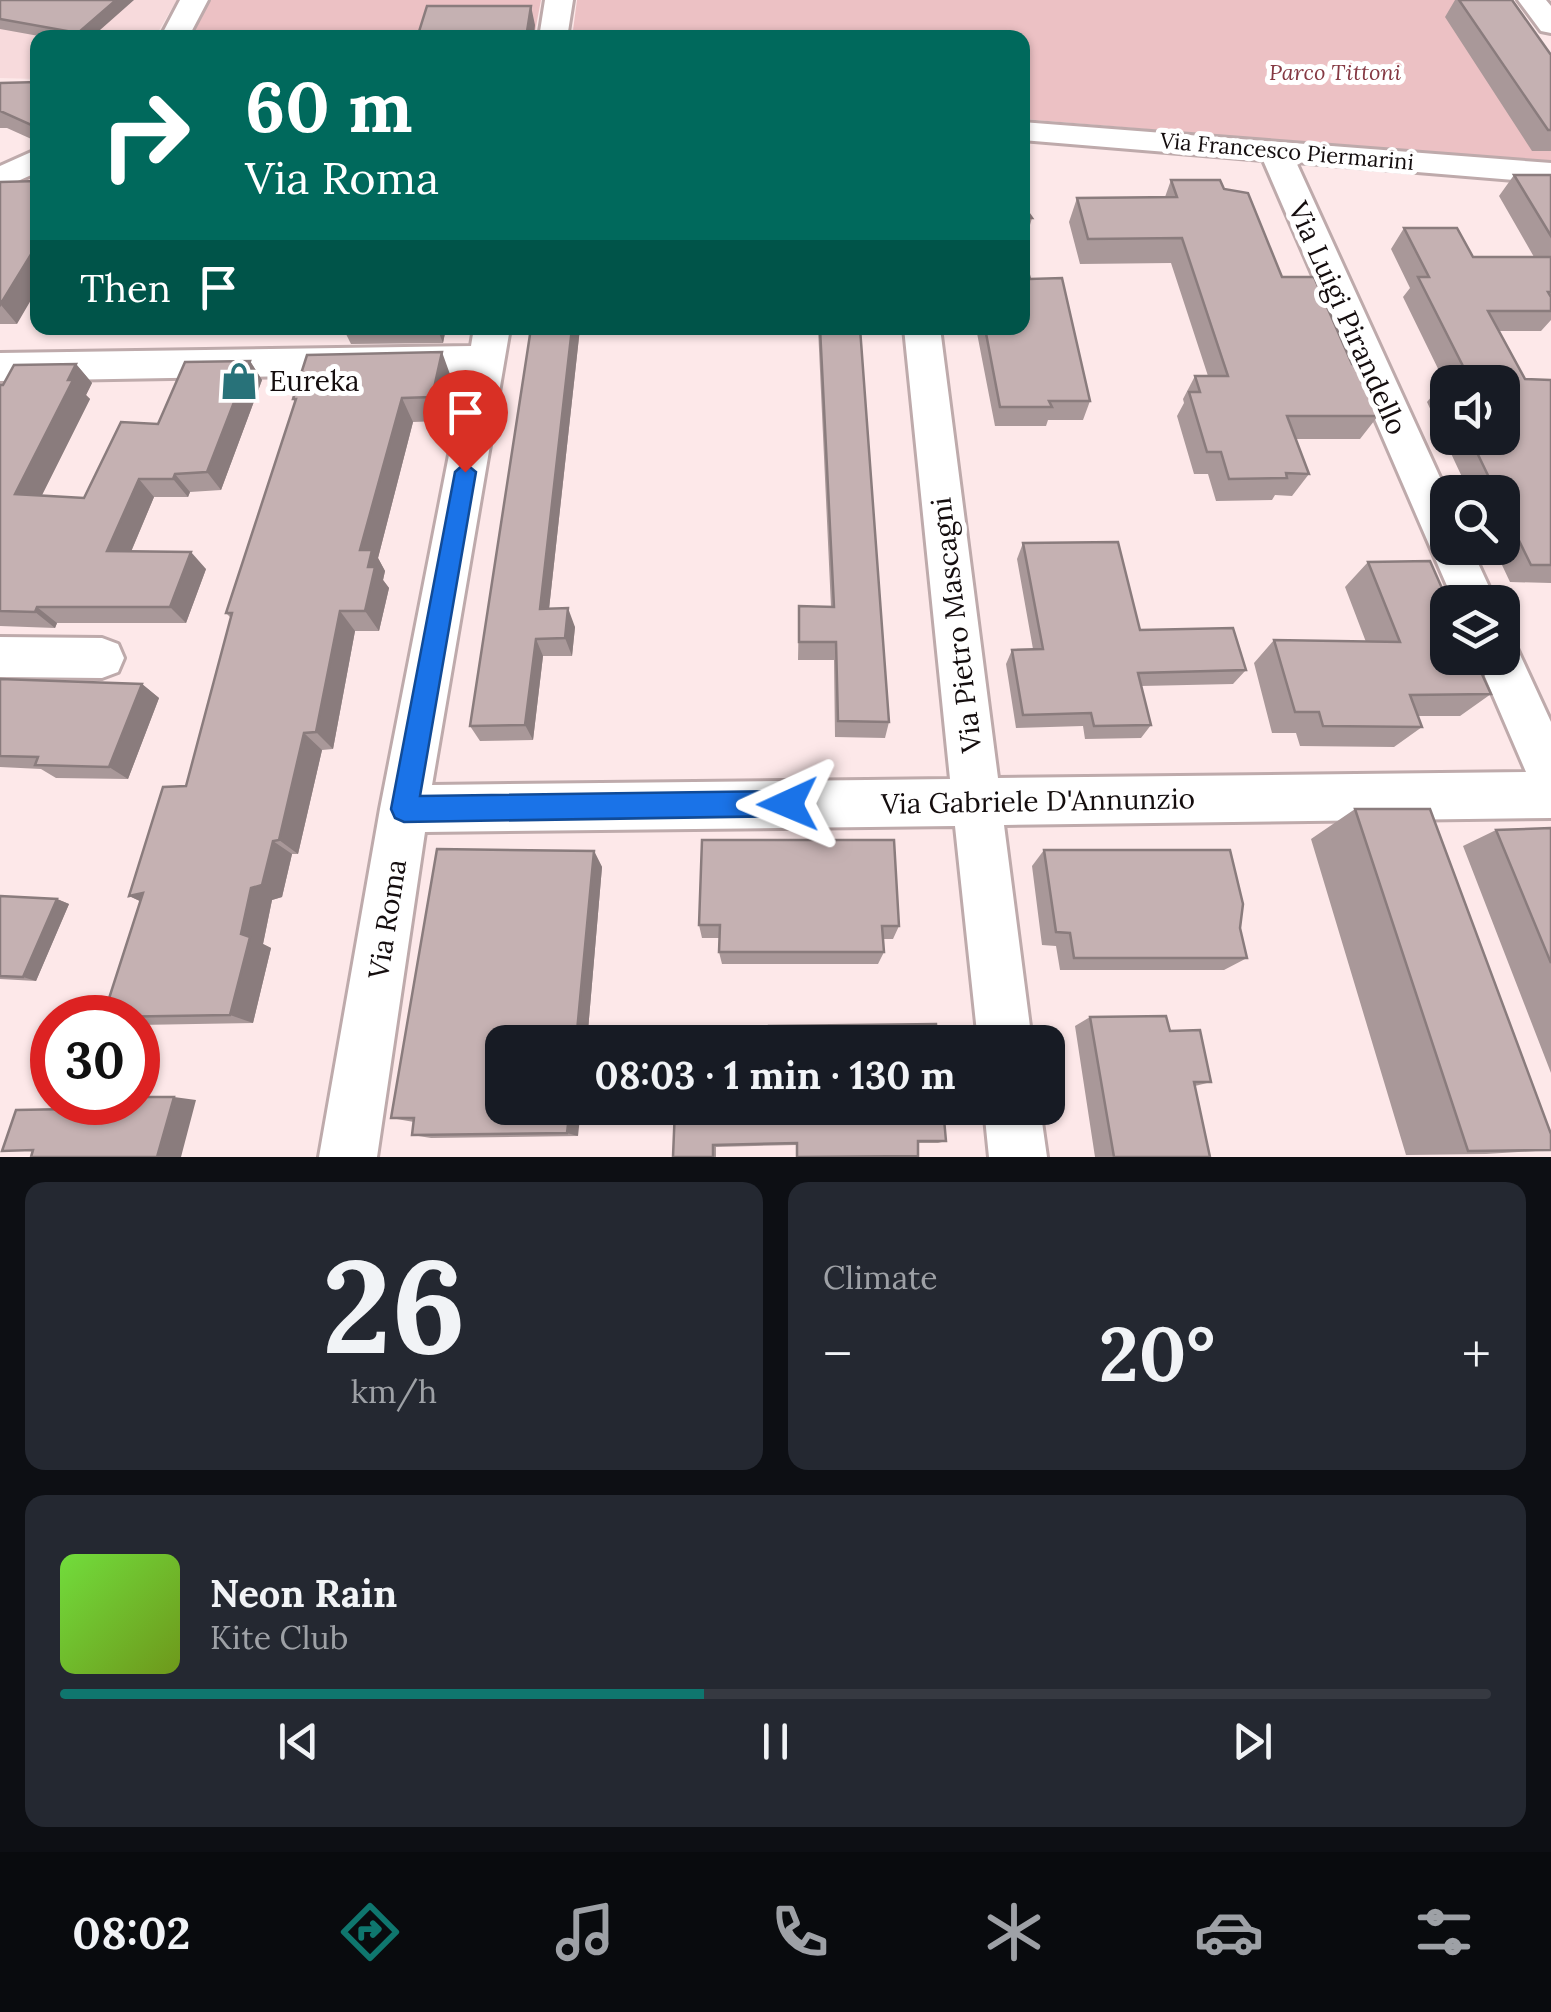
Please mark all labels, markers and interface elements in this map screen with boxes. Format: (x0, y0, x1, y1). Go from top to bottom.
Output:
park label: Parco Tittoni (1269, 58, 1401, 86)
text: 60 m (245, 62, 413, 151)
icon: right (80, 70, 210, 200)
street label: Via Francesco Piermarini (1158, 126, 1415, 176)
text: Via Roma (245, 149, 439, 206)
street label: Via Luigi Pirandello (1280, 195, 1416, 440)
icon: arrive (191, 260, 246, 315)
text: Then (80, 264, 171, 312)
shop icon: Eureka (218, 360, 260, 402)
place label: Eureka (269, 363, 359, 399)
map controls (1430, 365, 1520, 675)
button: sound (1430, 365, 1520, 455)
pin (423, 370, 508, 473)
icon: arrive (438, 385, 493, 440)
button: search (1430, 475, 1520, 565)
street label: Via Pietro Mascagni (922, 495, 990, 756)
button: layers (1430, 585, 1520, 675)
position arrow (736, 752, 840, 856)
street label: Via Gabriele D'Annunzio (880, 780, 1195, 822)
street label: Via Roma (360, 857, 414, 982)
speed limit sign: 30 (30, 995, 160, 1125)
text: 08:03 · 1 min · 130 m (595, 1051, 955, 1099)
text: 26 (322, 1222, 466, 1389)
text: Climate (823, 1257, 938, 1298)
text: 20° (1099, 1306, 1215, 1402)
text: − (823, 1319, 852, 1389)
text: + (1462, 1319, 1491, 1389)
text: km/h (351, 1371, 437, 1412)
text: Neon Rain (210, 1569, 397, 1617)
text: Kite Club (210, 1617, 348, 1658)
icon: previous (271, 1714, 326, 1769)
icon: pause (748, 1714, 803, 1769)
icon: next (1225, 1714, 1280, 1769)
icon: directions (335, 1897, 405, 1967)
icon: music (550, 1897, 620, 1967)
icon: phone (765, 1897, 835, 1967)
icon: climate (979, 1897, 1049, 1967)
icon: car (1194, 1897, 1264, 1967)
icon: filters (1409, 1897, 1479, 1967)
text: 08:02 (72, 1904, 191, 1961)

